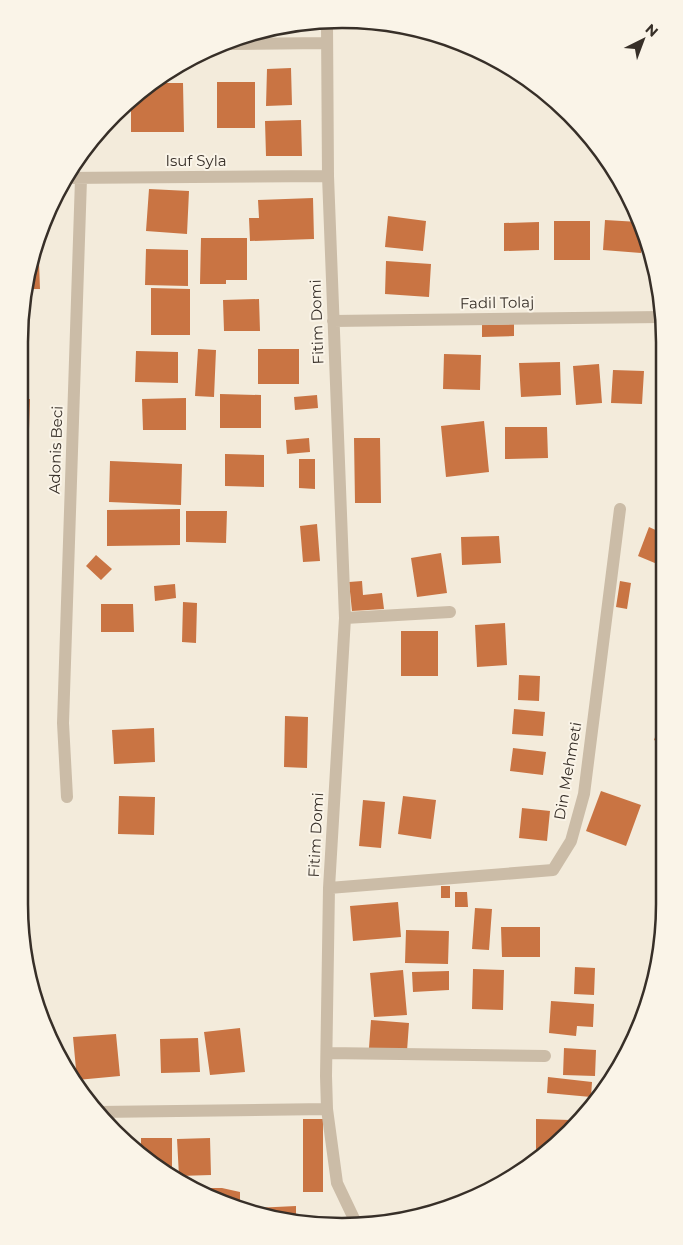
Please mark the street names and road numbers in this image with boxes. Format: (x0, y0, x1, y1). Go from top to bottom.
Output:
street label: Isuf Syla (165, 151, 227, 170)
street label: Fitim Domi (306, 279, 327, 365)
street label: Fadil Tolaj (460, 292, 534, 313)
street label: Adonis Beci (44, 405, 67, 494)
street label: Din Mehmeti (550, 720, 585, 821)
street label: Fitim Domi (304, 792, 327, 878)

